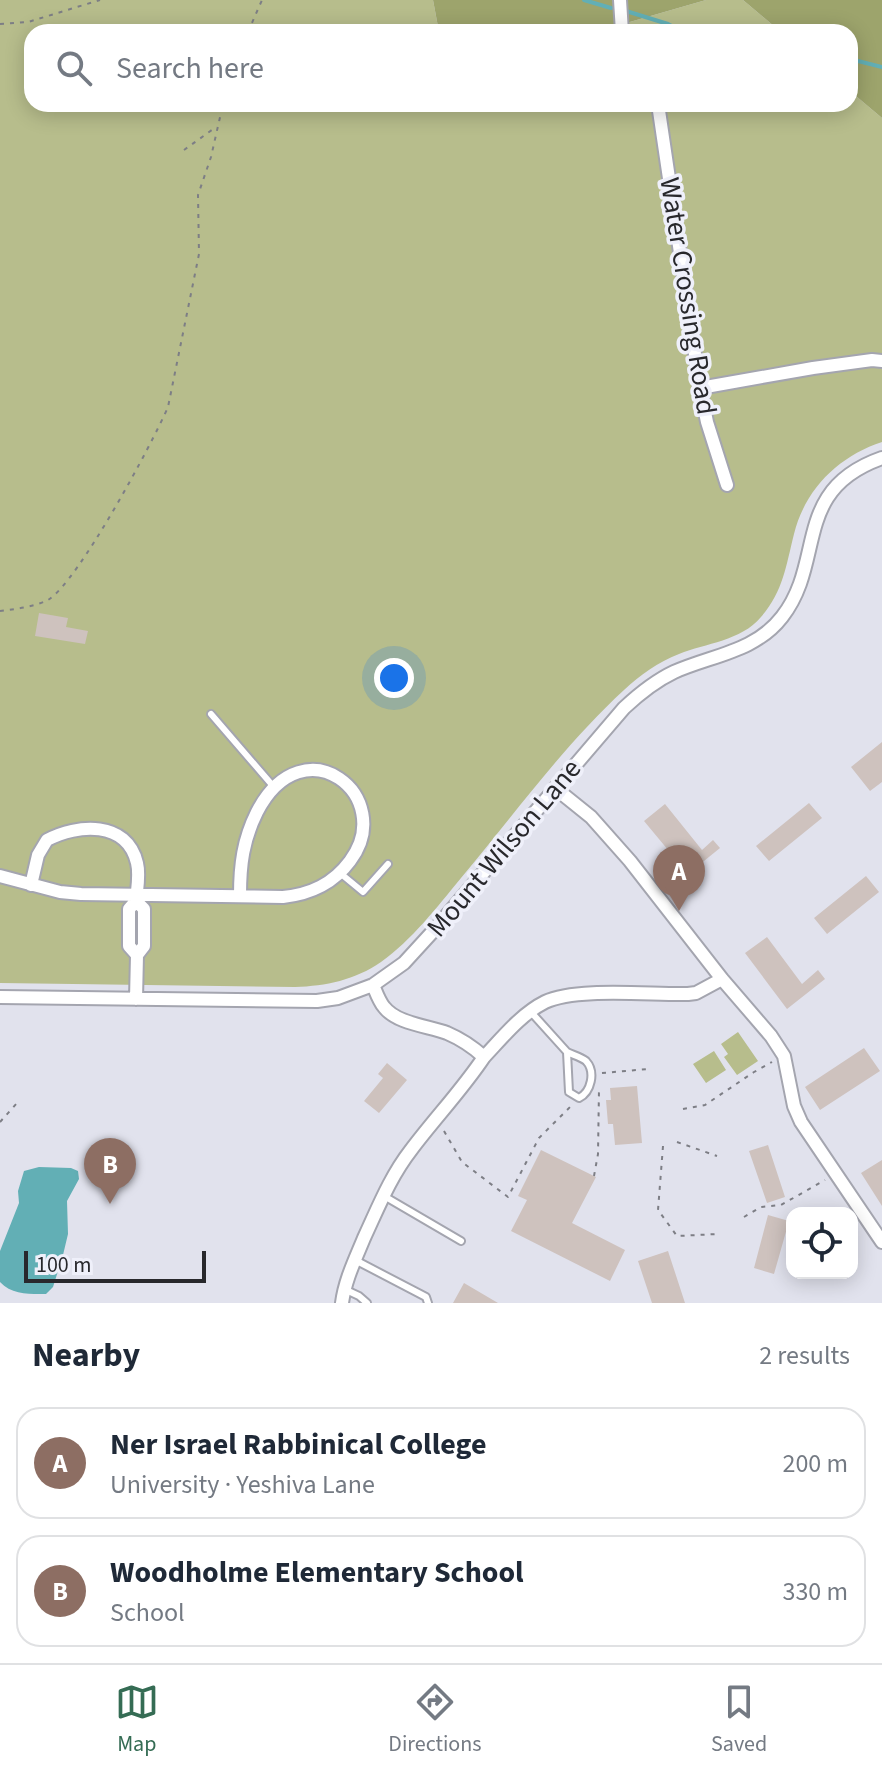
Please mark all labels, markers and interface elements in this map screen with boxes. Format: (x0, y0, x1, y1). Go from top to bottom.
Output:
search box (24, 24, 858, 112)
icon: search (52, 46, 96, 90)
text: Search here (116, 47, 264, 90)
street label: Water Crossing Road (650, 175, 726, 417)
your location (374, 658, 414, 698)
street label: Mount Wilson Lane (417, 750, 591, 946)
pin: A (653, 845, 705, 911)
pin: B (84, 1138, 136, 1204)
map controls (786, 1207, 858, 1279)
button: locate (786, 1207, 858, 1279)
scale bar (24, 1247, 206, 1283)
text: 100 m (36, 1249, 91, 1281)
text: Nearby (32, 1331, 140, 1380)
text: 2 results (759, 1337, 850, 1374)
text: Ner Israel Rabbinical College (110, 1423, 486, 1466)
text: A (53, 1445, 67, 1482)
text: 200 m (782, 1445, 848, 1482)
text: University · Yeshiva Lane (110, 1466, 375, 1503)
text: Woodholme Elementary School (110, 1551, 524, 1594)
text: B (52, 1573, 68, 1610)
text: 330 m (782, 1573, 848, 1610)
text: School (110, 1594, 185, 1631)
tab: Map (115, 1680, 159, 1760)
tab: Directions (388, 1680, 481, 1760)
tab: Saved (711, 1680, 767, 1760)

